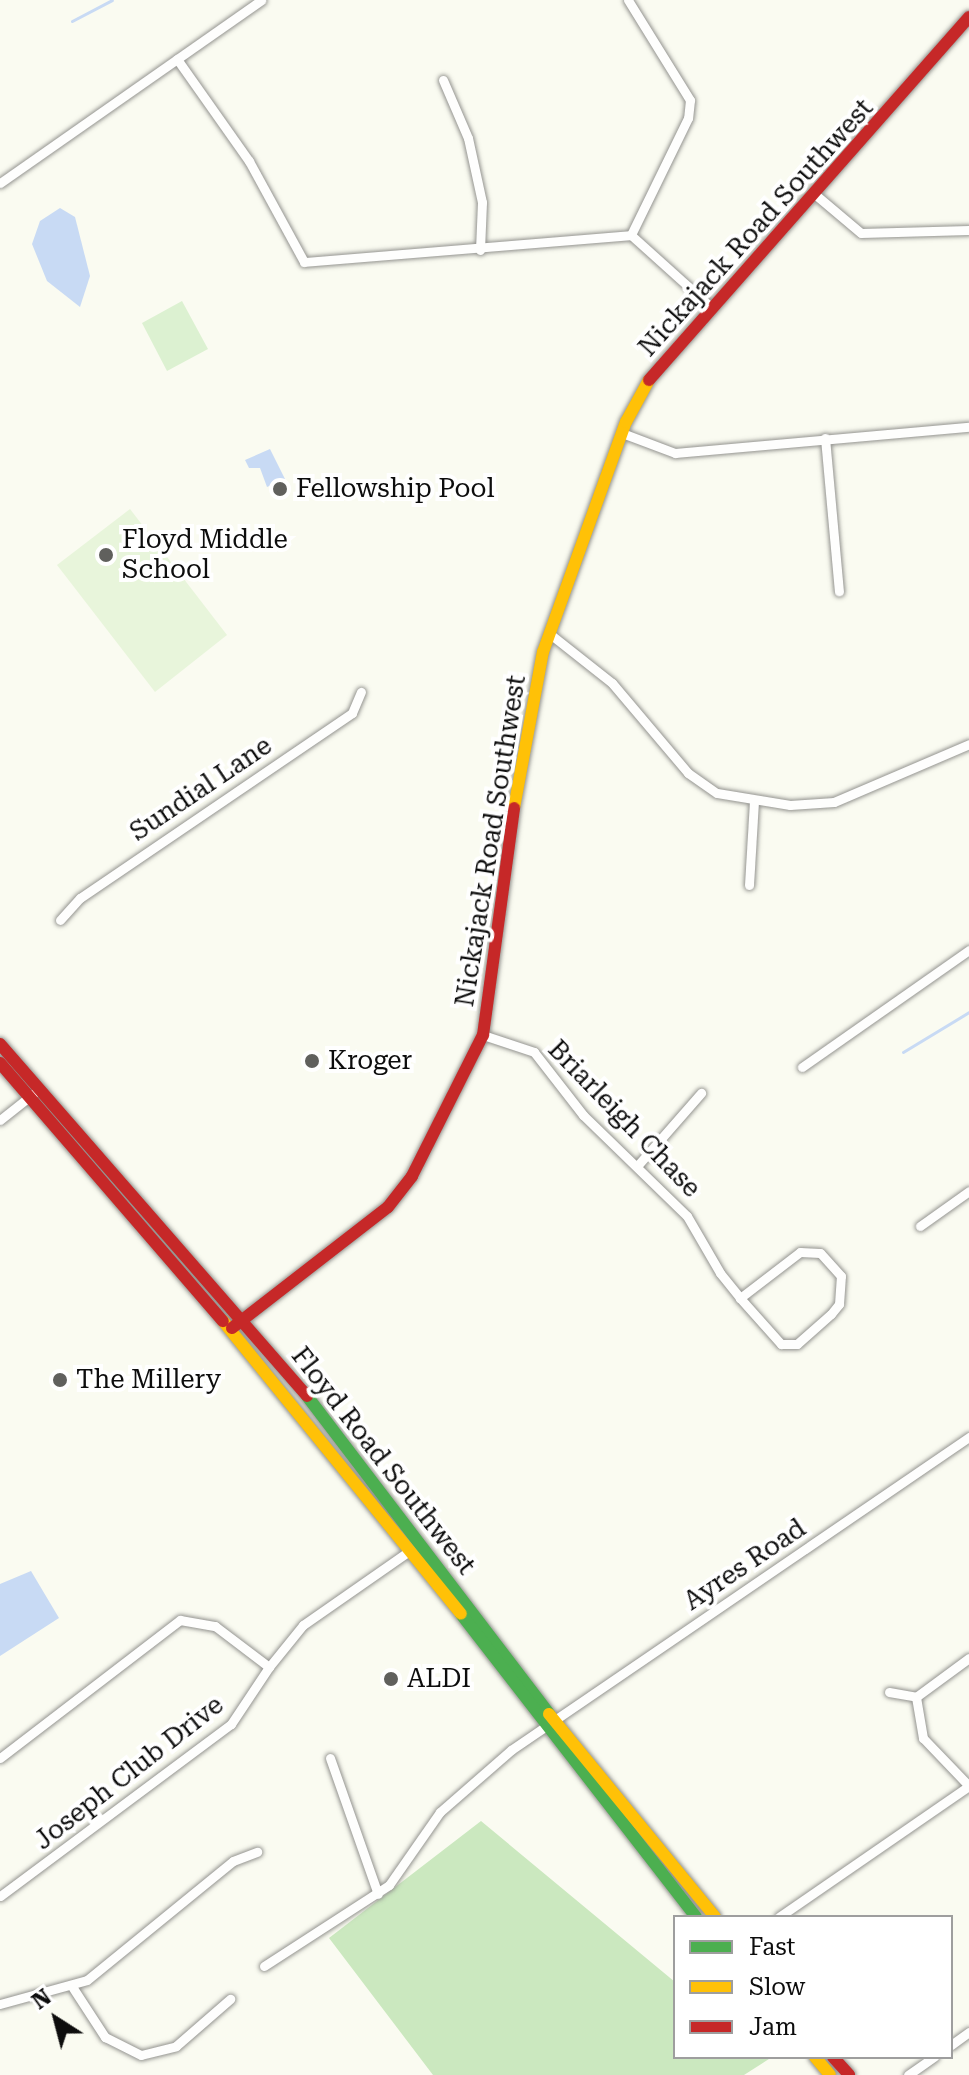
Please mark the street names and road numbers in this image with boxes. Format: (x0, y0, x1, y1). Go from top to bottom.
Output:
street label: Nickajack Road Southwest (632, 93, 880, 363)
street label: Nickajack Road Southwest (449, 673, 533, 1009)
street label: Sundial Lane (124, 730, 278, 848)
street label: Briarleigh Chase (541, 1034, 707, 1204)
street label: Floyd Road Southwest (285, 1341, 481, 1581)
street label: Ayres Road (678, 1513, 812, 1617)
street label: Joseph Club Drive (28, 1690, 230, 1856)

